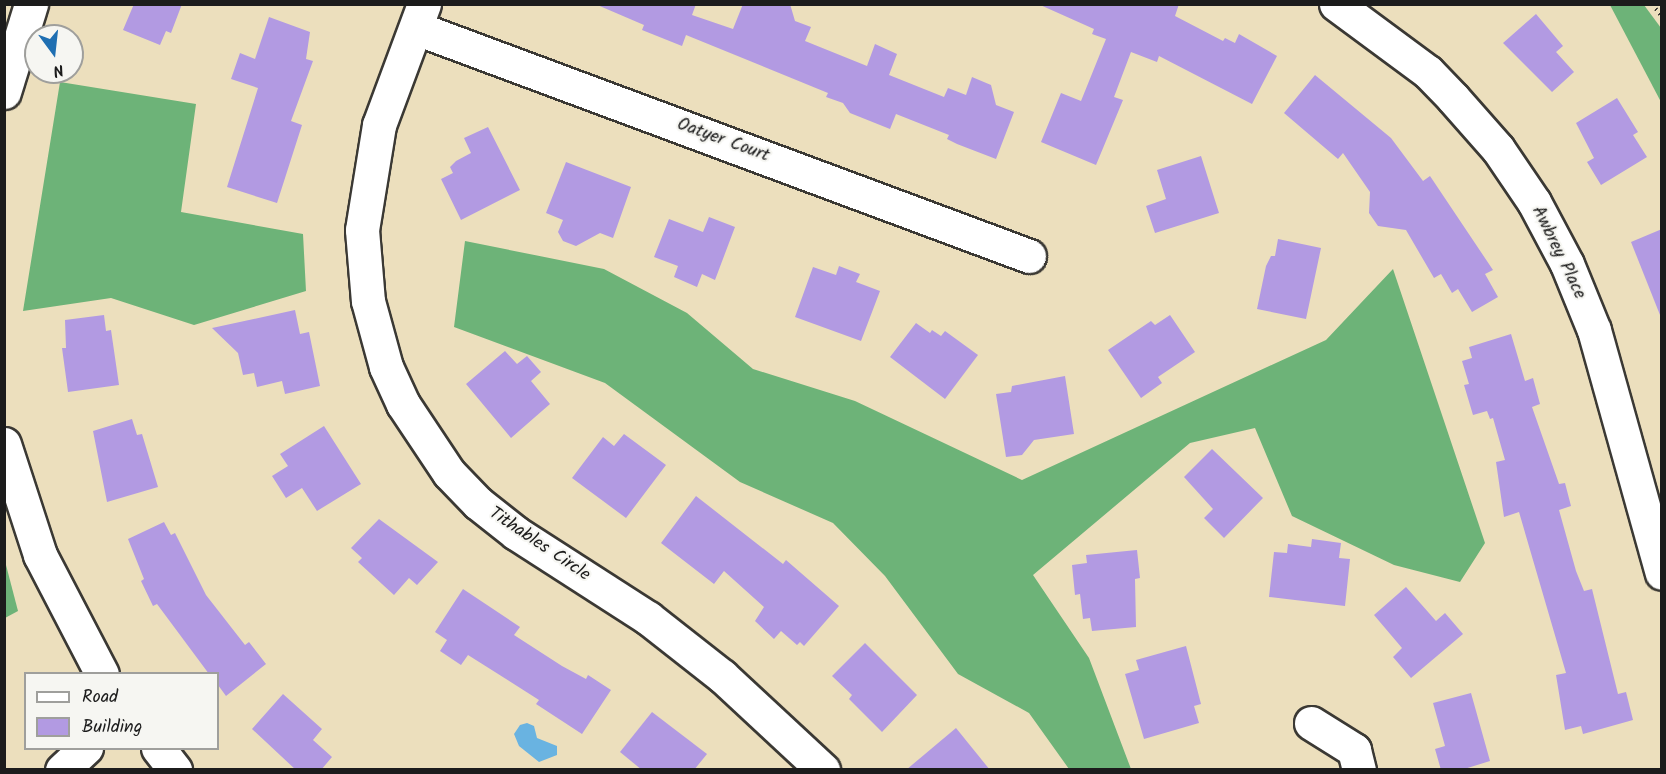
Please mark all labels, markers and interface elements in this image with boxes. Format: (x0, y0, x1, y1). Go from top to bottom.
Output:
north arrow (24, 24, 84, 84)
text: N (50, 57, 66, 83)
street label: Oatyer Court (674, 114, 772, 168)
street label: Awbrey Place (1526, 203, 1590, 303)
street label: Tithables Circle (484, 503, 594, 587)
legend (24, 672, 219, 750)
text: Road (82, 683, 118, 712)
text: Building (82, 713, 142, 742)

